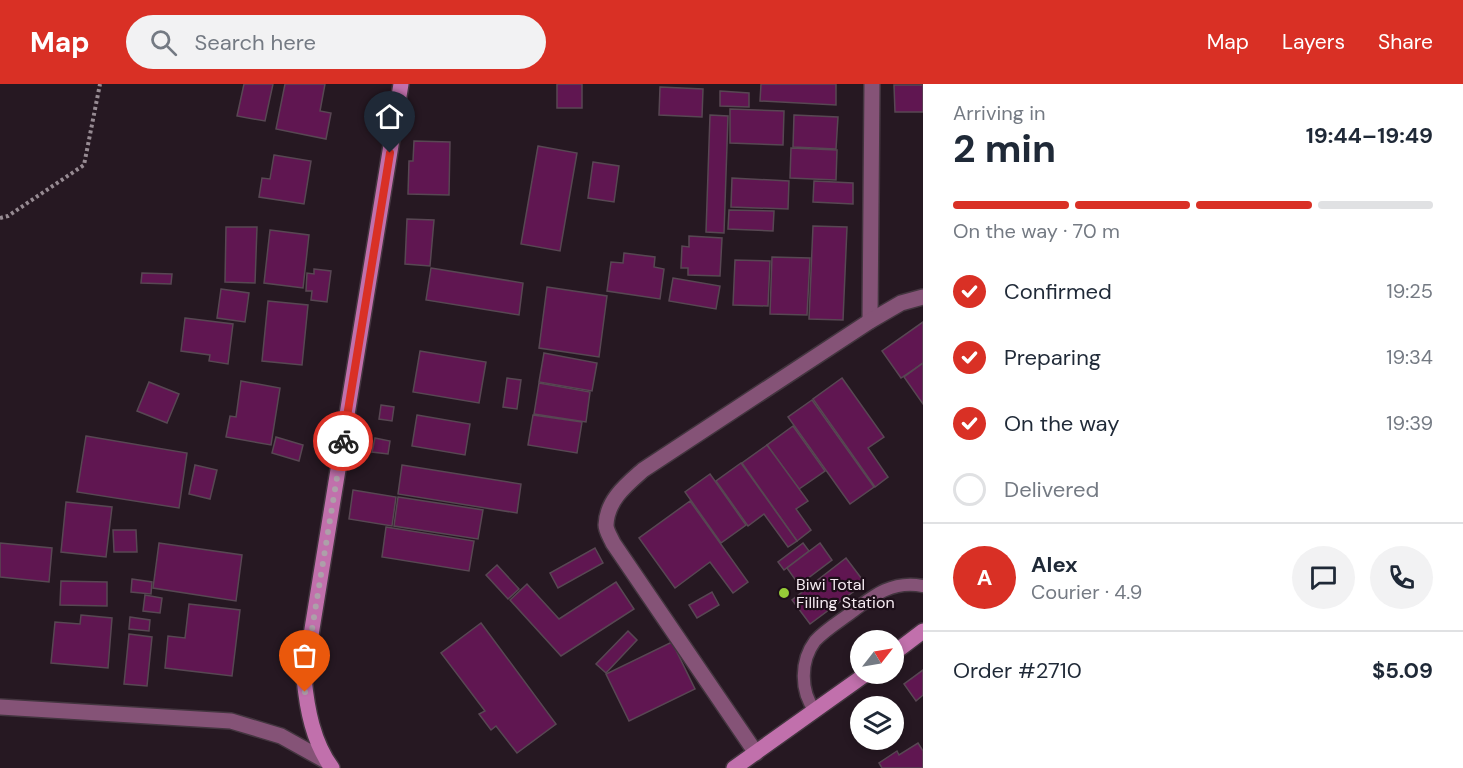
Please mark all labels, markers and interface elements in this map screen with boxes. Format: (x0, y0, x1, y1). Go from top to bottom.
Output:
search box (126, 15, 546, 69)
text: Map (30, 24, 90, 61)
icon: search (147, 26, 180, 59)
text: Search here (195, 28, 316, 57)
text: Map (1207, 28, 1249, 56)
text: Layers (1282, 28, 1345, 56)
text: Share (1378, 28, 1433, 56)
pin (364, 91, 415, 153)
icon: home (373, 100, 406, 133)
text: Arriving in (953, 100, 1045, 126)
text: 19:44–19:49 (1306, 121, 1433, 150)
text: 2 min (953, 123, 1056, 174)
text: On the way · 70 m (953, 218, 1120, 244)
icon: check (953, 275, 986, 308)
text: Confirmed (1004, 277, 1112, 306)
text: 19:25 (1386, 278, 1433, 304)
icon: check (953, 341, 986, 374)
text: Preparing (1004, 343, 1101, 372)
text: 19:34 (1386, 344, 1433, 370)
icon: check (953, 407, 986, 440)
text: On the way (1004, 409, 1119, 438)
text: 19:39 (1386, 410, 1433, 436)
courier (313, 411, 373, 471)
icon: bike (327, 425, 360, 458)
text: Delivered (1004, 475, 1099, 504)
button: chat (1292, 546, 1355, 609)
button: phone (1370, 546, 1433, 609)
text: Alex (1031, 550, 1078, 579)
text: A (977, 563, 992, 592)
place label: Biwi Total Filling Station (796, 574, 895, 613)
text: Courier · 4.9 (1031, 579, 1142, 605)
marker: Biwi Total Filling Station (777, 586, 791, 600)
pin (279, 630, 330, 692)
north arrow (850, 630, 904, 684)
map controls (850, 630, 904, 750)
icon: bag (288, 639, 321, 672)
text: Order #2710 (953, 656, 1082, 685)
text: $5.09 (1372, 656, 1433, 685)
button: layers (850, 696, 904, 750)

